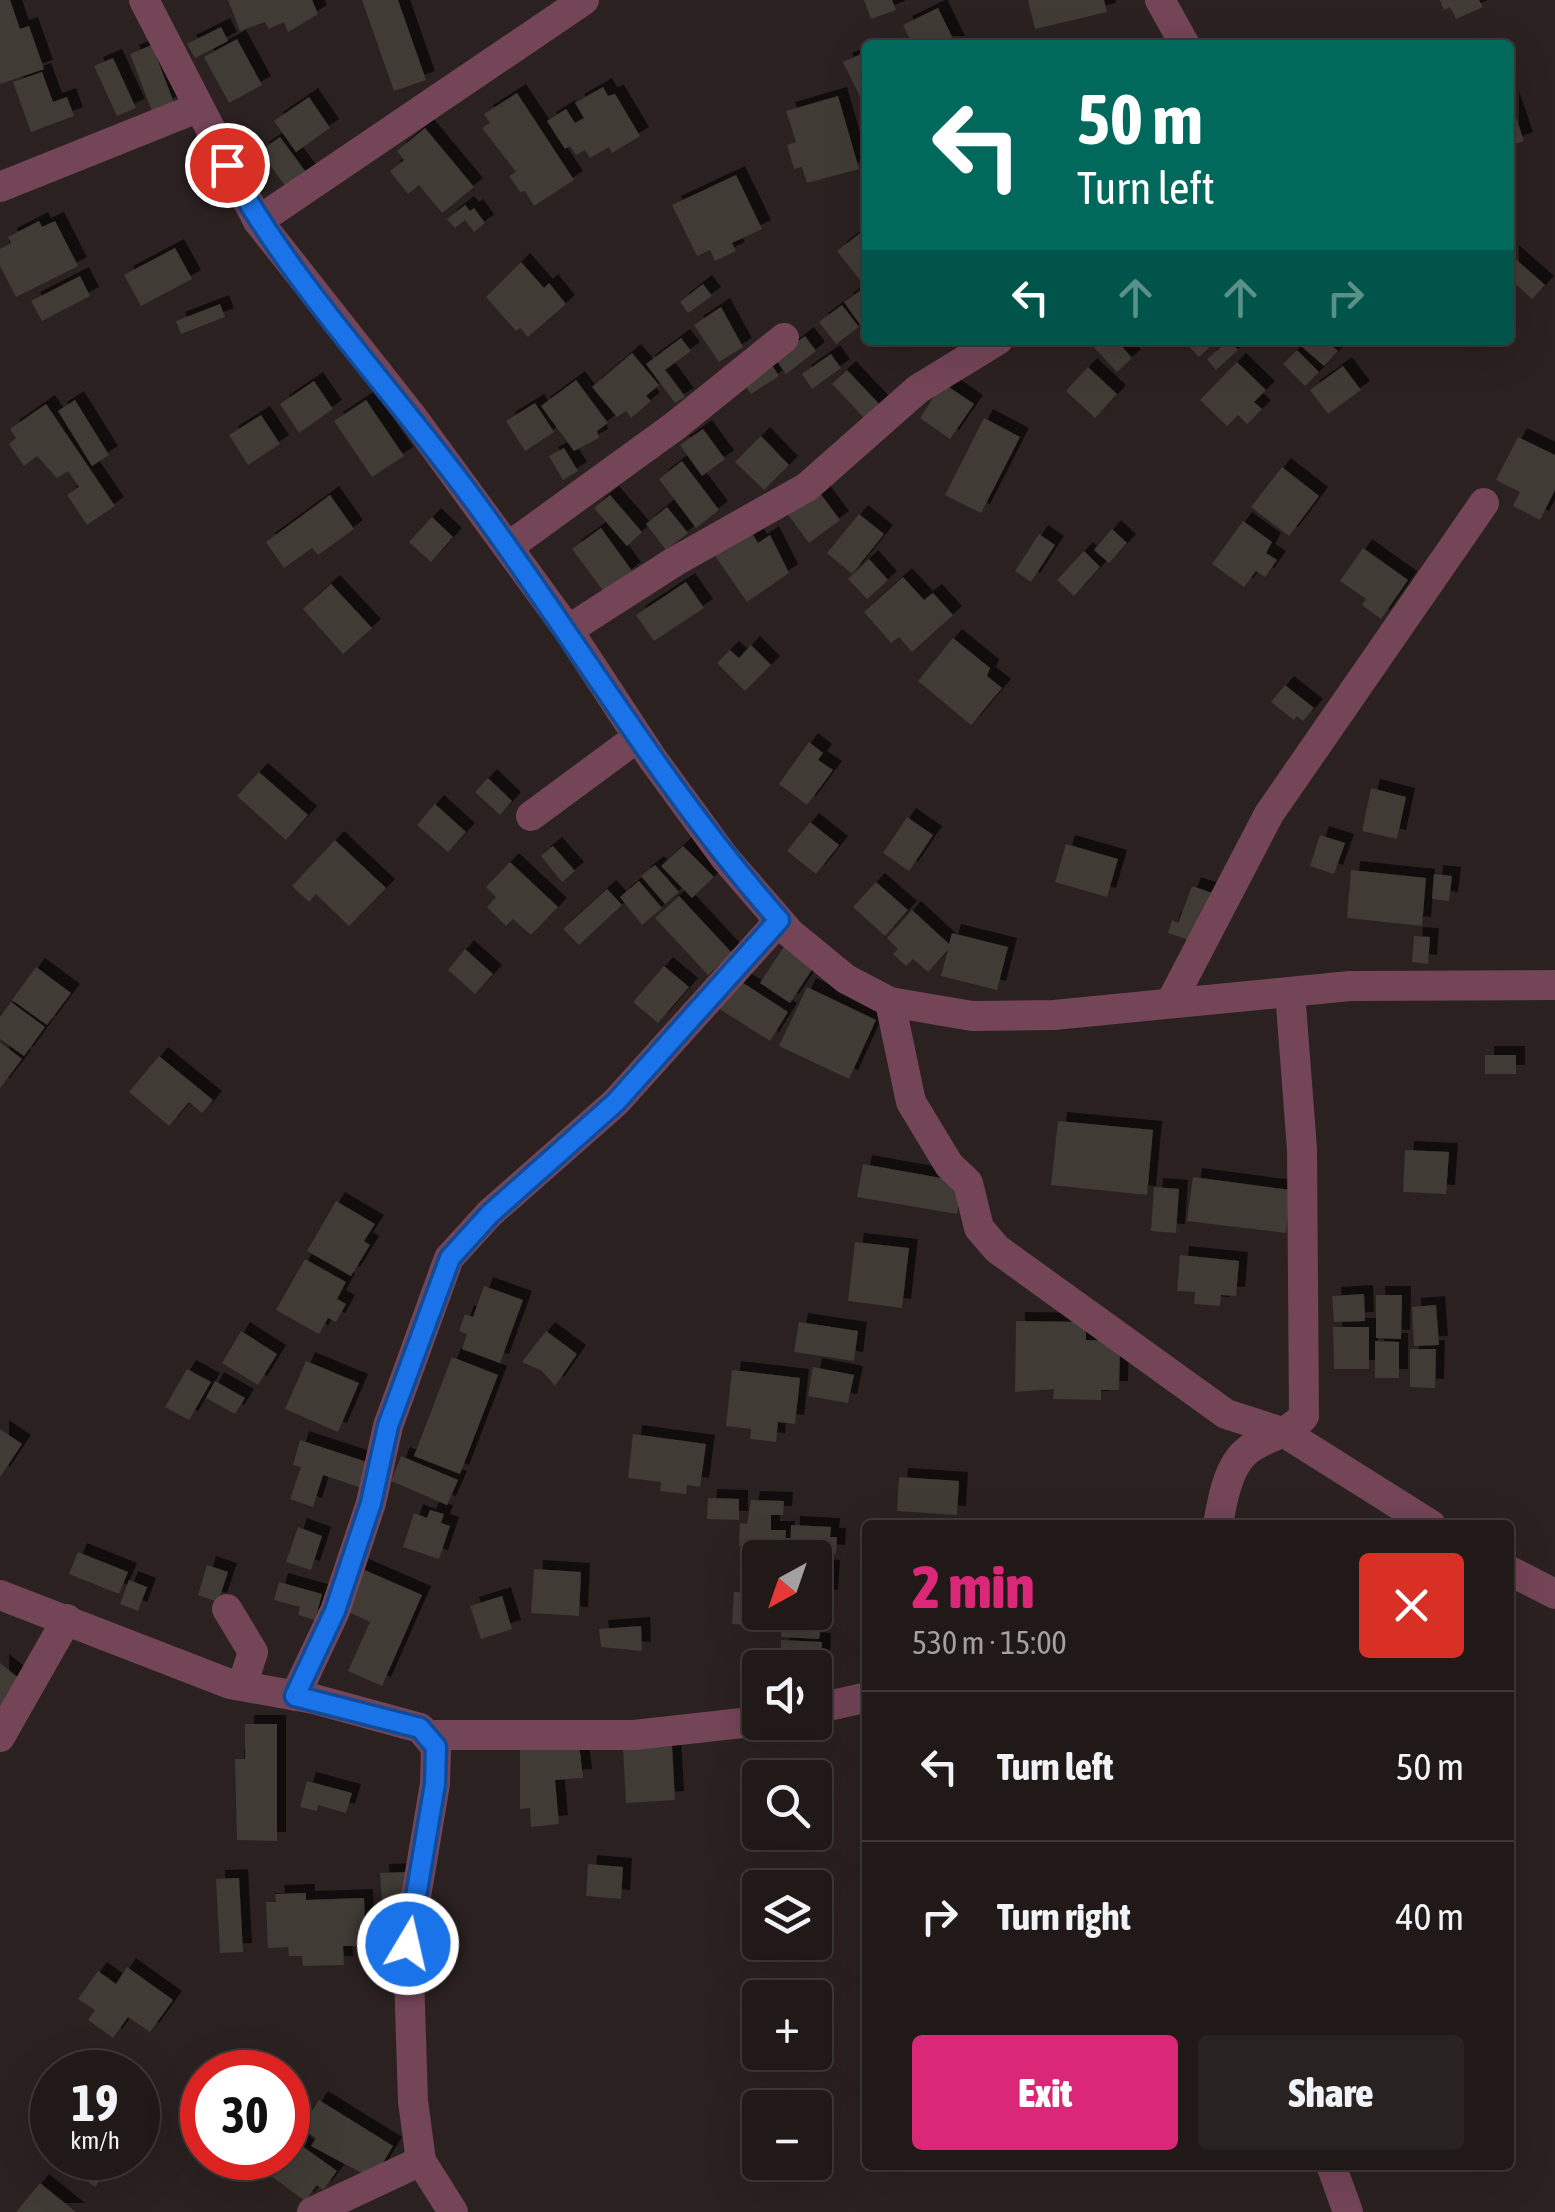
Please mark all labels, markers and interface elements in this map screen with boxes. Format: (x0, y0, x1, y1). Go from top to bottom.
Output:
text: 50 m (1077, 79, 1203, 159)
icon: left (912, 80, 1042, 210)
pin (185, 123, 270, 208)
icon: arrive (200, 138, 255, 193)
text: Turn left (1077, 162, 1215, 214)
icon: left (1003, 270, 1058, 325)
icon: ahead (1108, 270, 1163, 325)
icon: ahead (1213, 270, 1268, 325)
icon: right (1318, 270, 1373, 325)
north arrow (742, 1540, 832, 1630)
map controls (742, 1540, 832, 2180)
text: 2 min (912, 1552, 1035, 1621)
button: close (1359, 1553, 1464, 1658)
text: 530 m · 15:00 (912, 1624, 1067, 1661)
button: sound (742, 1650, 832, 1740)
icon: left (912, 1739, 967, 1794)
text: Turn left (997, 1745, 1113, 1788)
text: 50 m (1396, 1745, 1464, 1788)
button: search (742, 1760, 832, 1850)
button: layers (742, 1870, 832, 1960)
icon: right (912, 1889, 967, 1944)
position arrow (356, 1892, 460, 1996)
text: Turn right (997, 1895, 1131, 1938)
text: 40 m (1396, 1895, 1464, 1938)
button: + (742, 1980, 832, 2070)
button: Exit (912, 2035, 1178, 2150)
button: Share (1198, 2035, 1464, 2150)
speed limit sign: 30 (180, 2050, 310, 2180)
text: 19 (71, 2074, 118, 2132)
button: − (742, 2090, 832, 2180)
text: km/h (70, 2126, 120, 2154)

